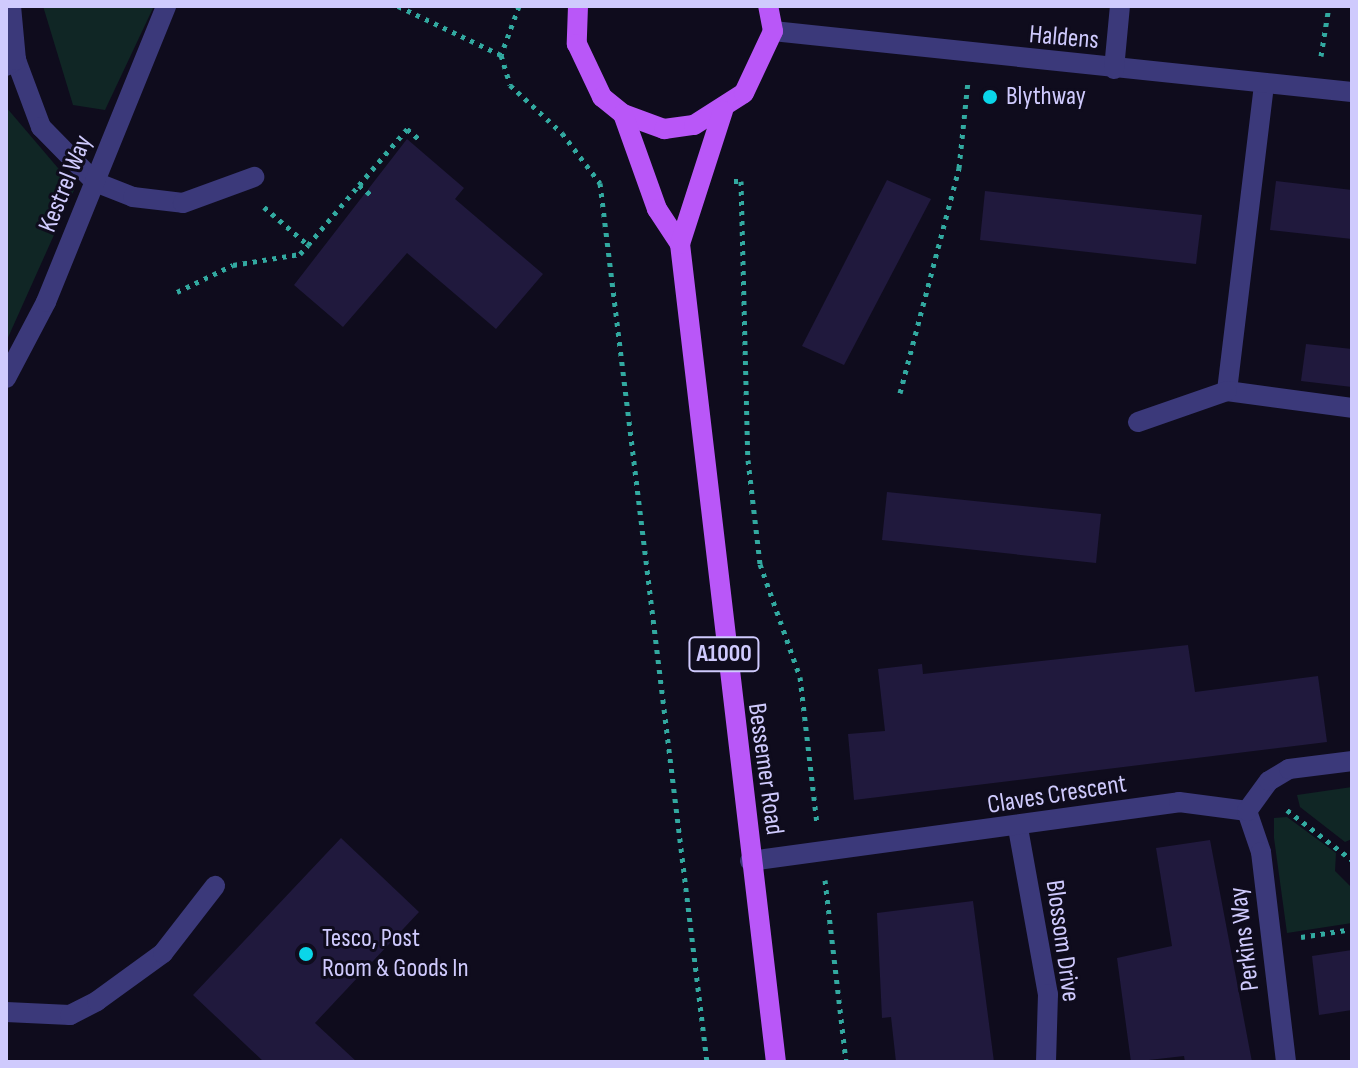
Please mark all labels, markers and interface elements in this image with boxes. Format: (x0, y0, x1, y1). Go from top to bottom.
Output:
street label: Haldens (1028, 19, 1100, 57)
place label: Blythway (1006, 81, 1086, 113)
marker: Blythway (981, 88, 999, 106)
street label: Kestrel Way (33, 131, 99, 237)
road number: A1000 (688, 634, 760, 674)
street label: Bessemer Road (740, 701, 790, 837)
street label: Claves Crescent (985, 769, 1129, 821)
street label: Blossom Drive (1038, 878, 1086, 1004)
street label: Perkins Way (1223, 885, 1267, 993)
place label: Tesco, Post Room & Goods In (322, 923, 469, 984)
marker: Tesco, Post Room & Goods In (297, 945, 315, 963)

